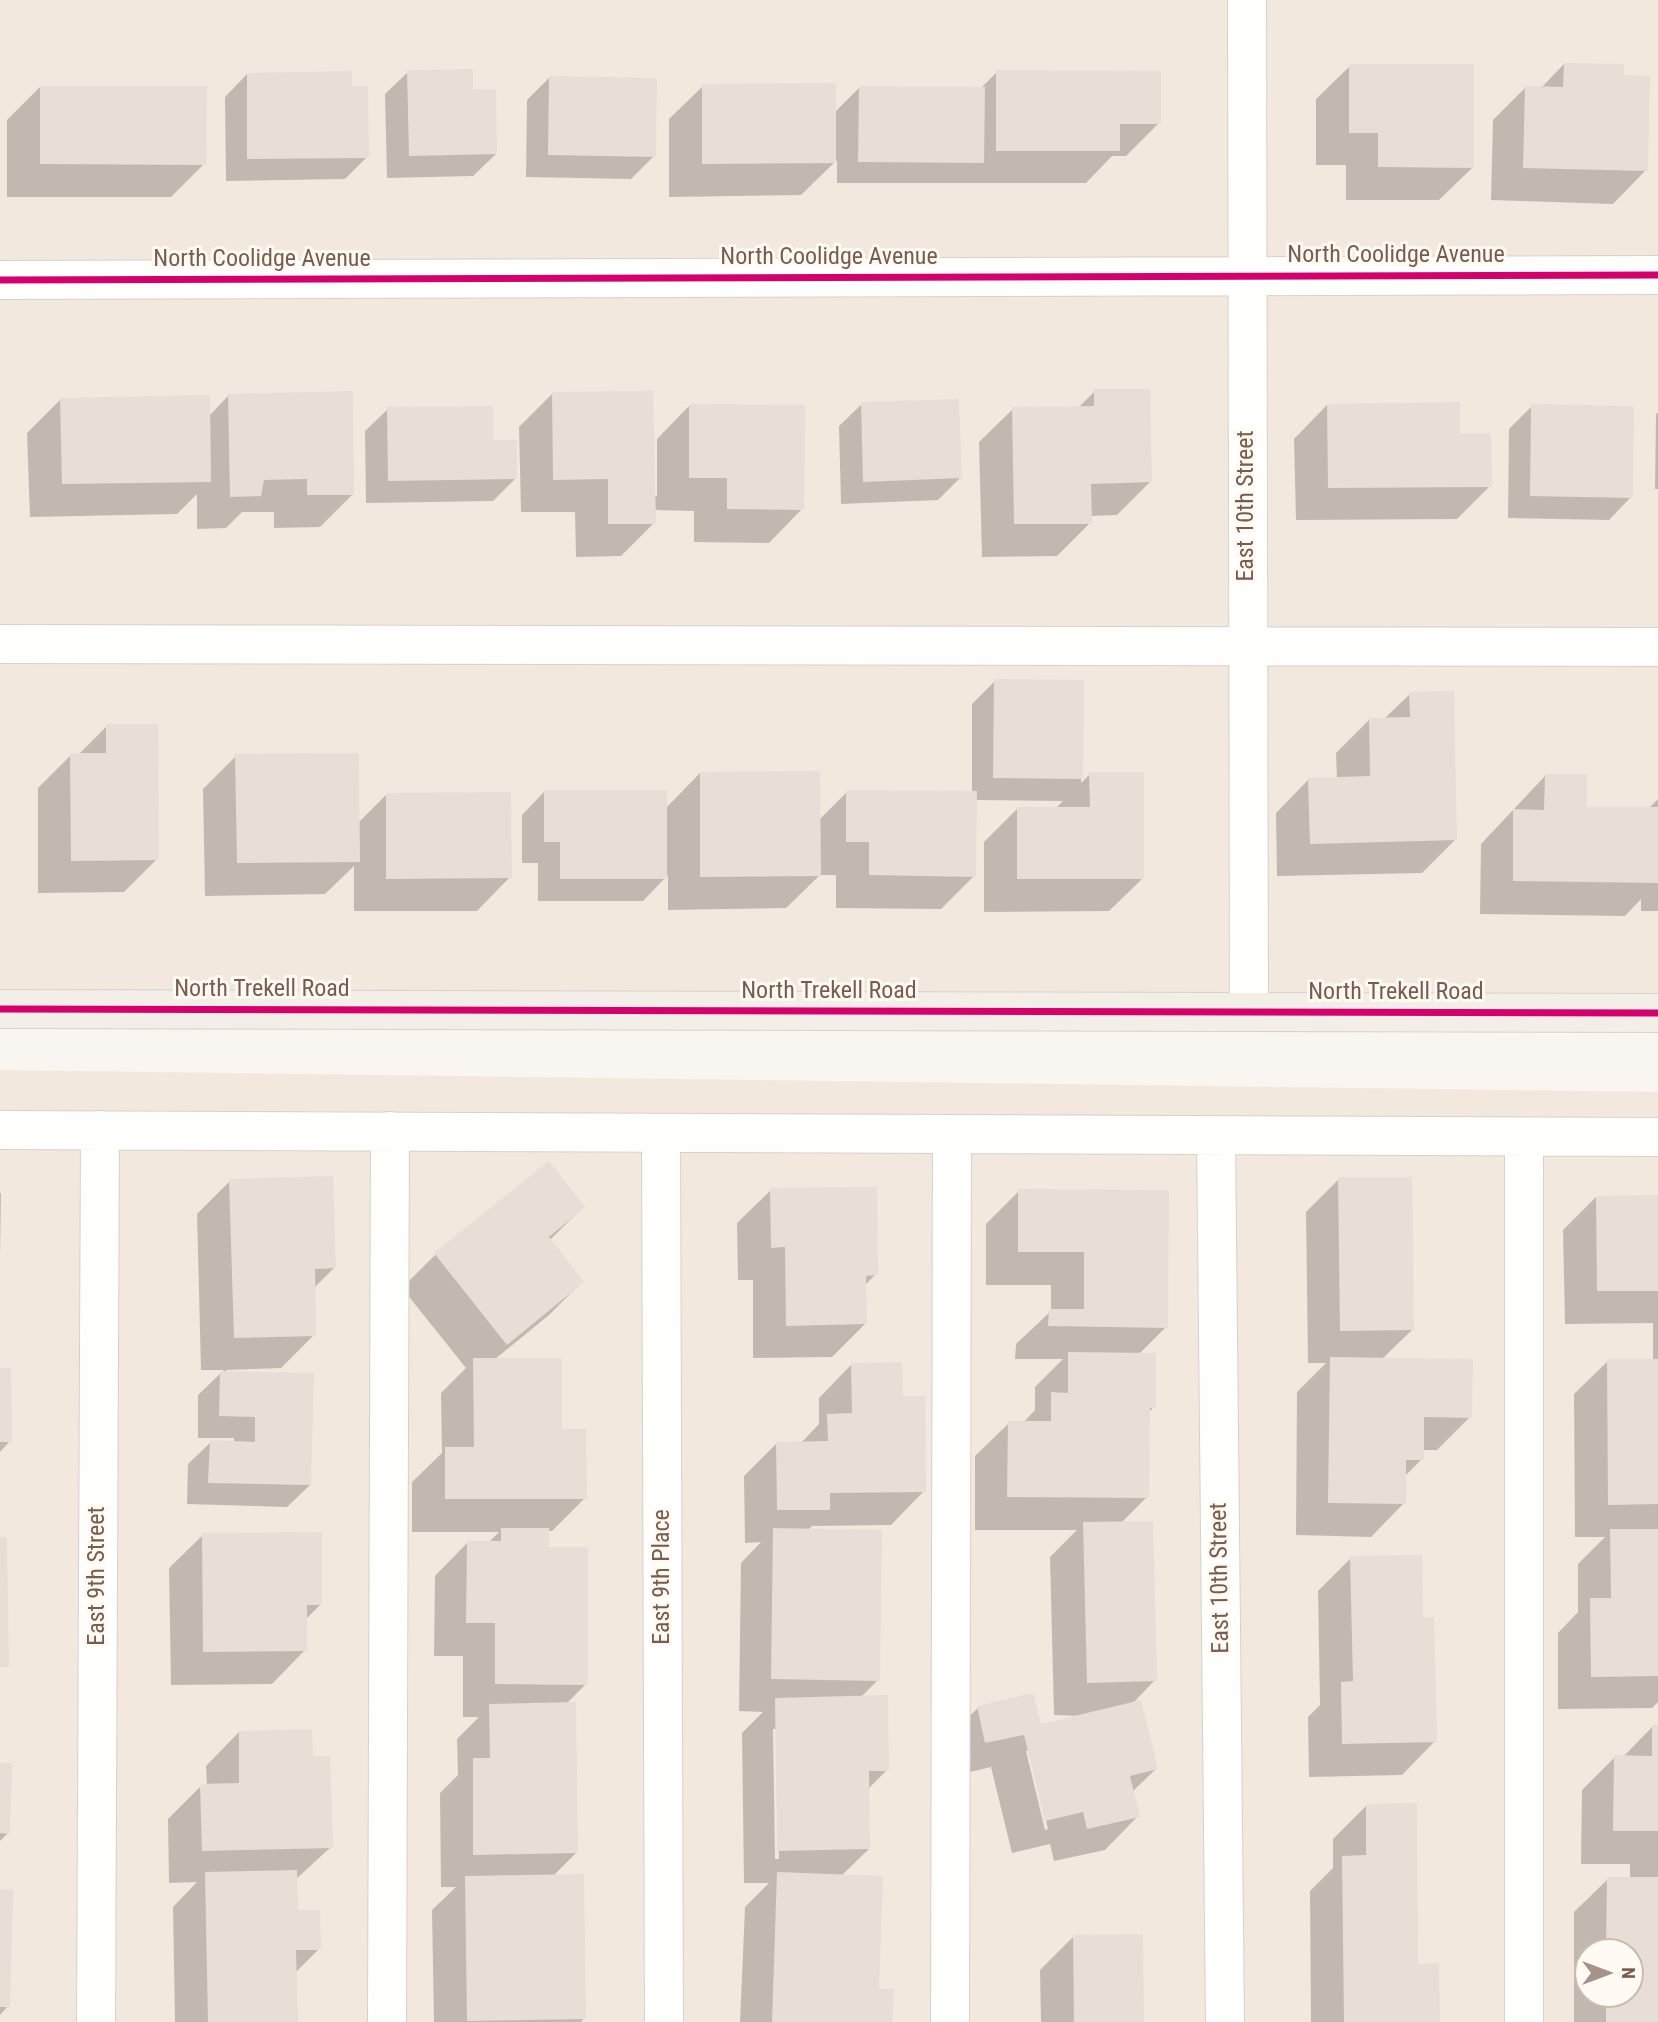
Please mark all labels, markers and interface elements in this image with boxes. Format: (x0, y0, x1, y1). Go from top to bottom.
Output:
street label: North Coolidge Avenue (1287, 242, 1505, 270)
street label: North Coolidge Avenue (720, 244, 938, 272)
street label: North Coolidge Avenue (153, 246, 371, 274)
street label: East 10th Street (1233, 430, 1261, 582)
street label: North Trekell Road (174, 976, 350, 1004)
street label: North Trekell Road (741, 978, 917, 1006)
street label: North Trekell Road (1308, 979, 1484, 1007)
street label: East 10th Street (1205, 1502, 1237, 1654)
street label: East 9th Street (84, 1506, 112, 1646)
street label: East 9th Place (649, 1509, 677, 1645)
north arrow (1574, 1938, 1644, 2008)
text: N (1617, 1967, 1640, 1979)

